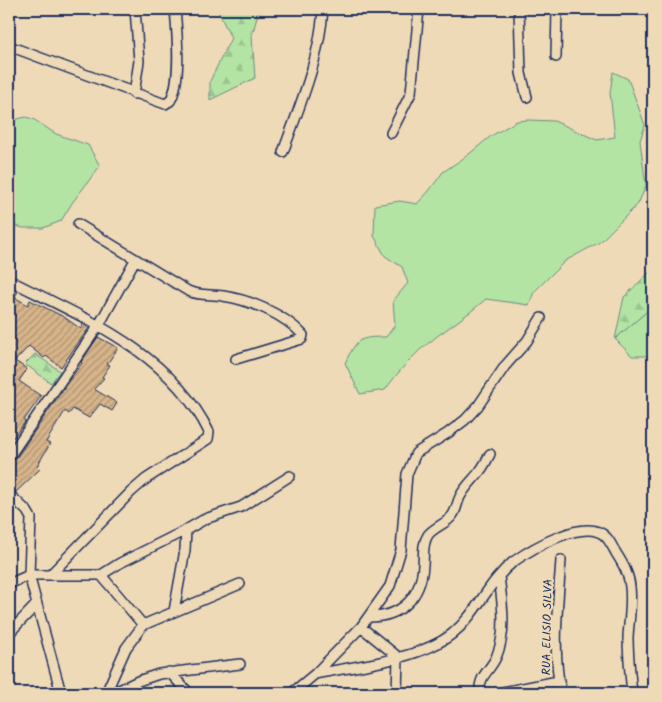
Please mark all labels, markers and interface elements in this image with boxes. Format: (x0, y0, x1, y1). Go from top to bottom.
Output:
street label: RUA ELISIO SILVA (537, 579, 558, 675)

